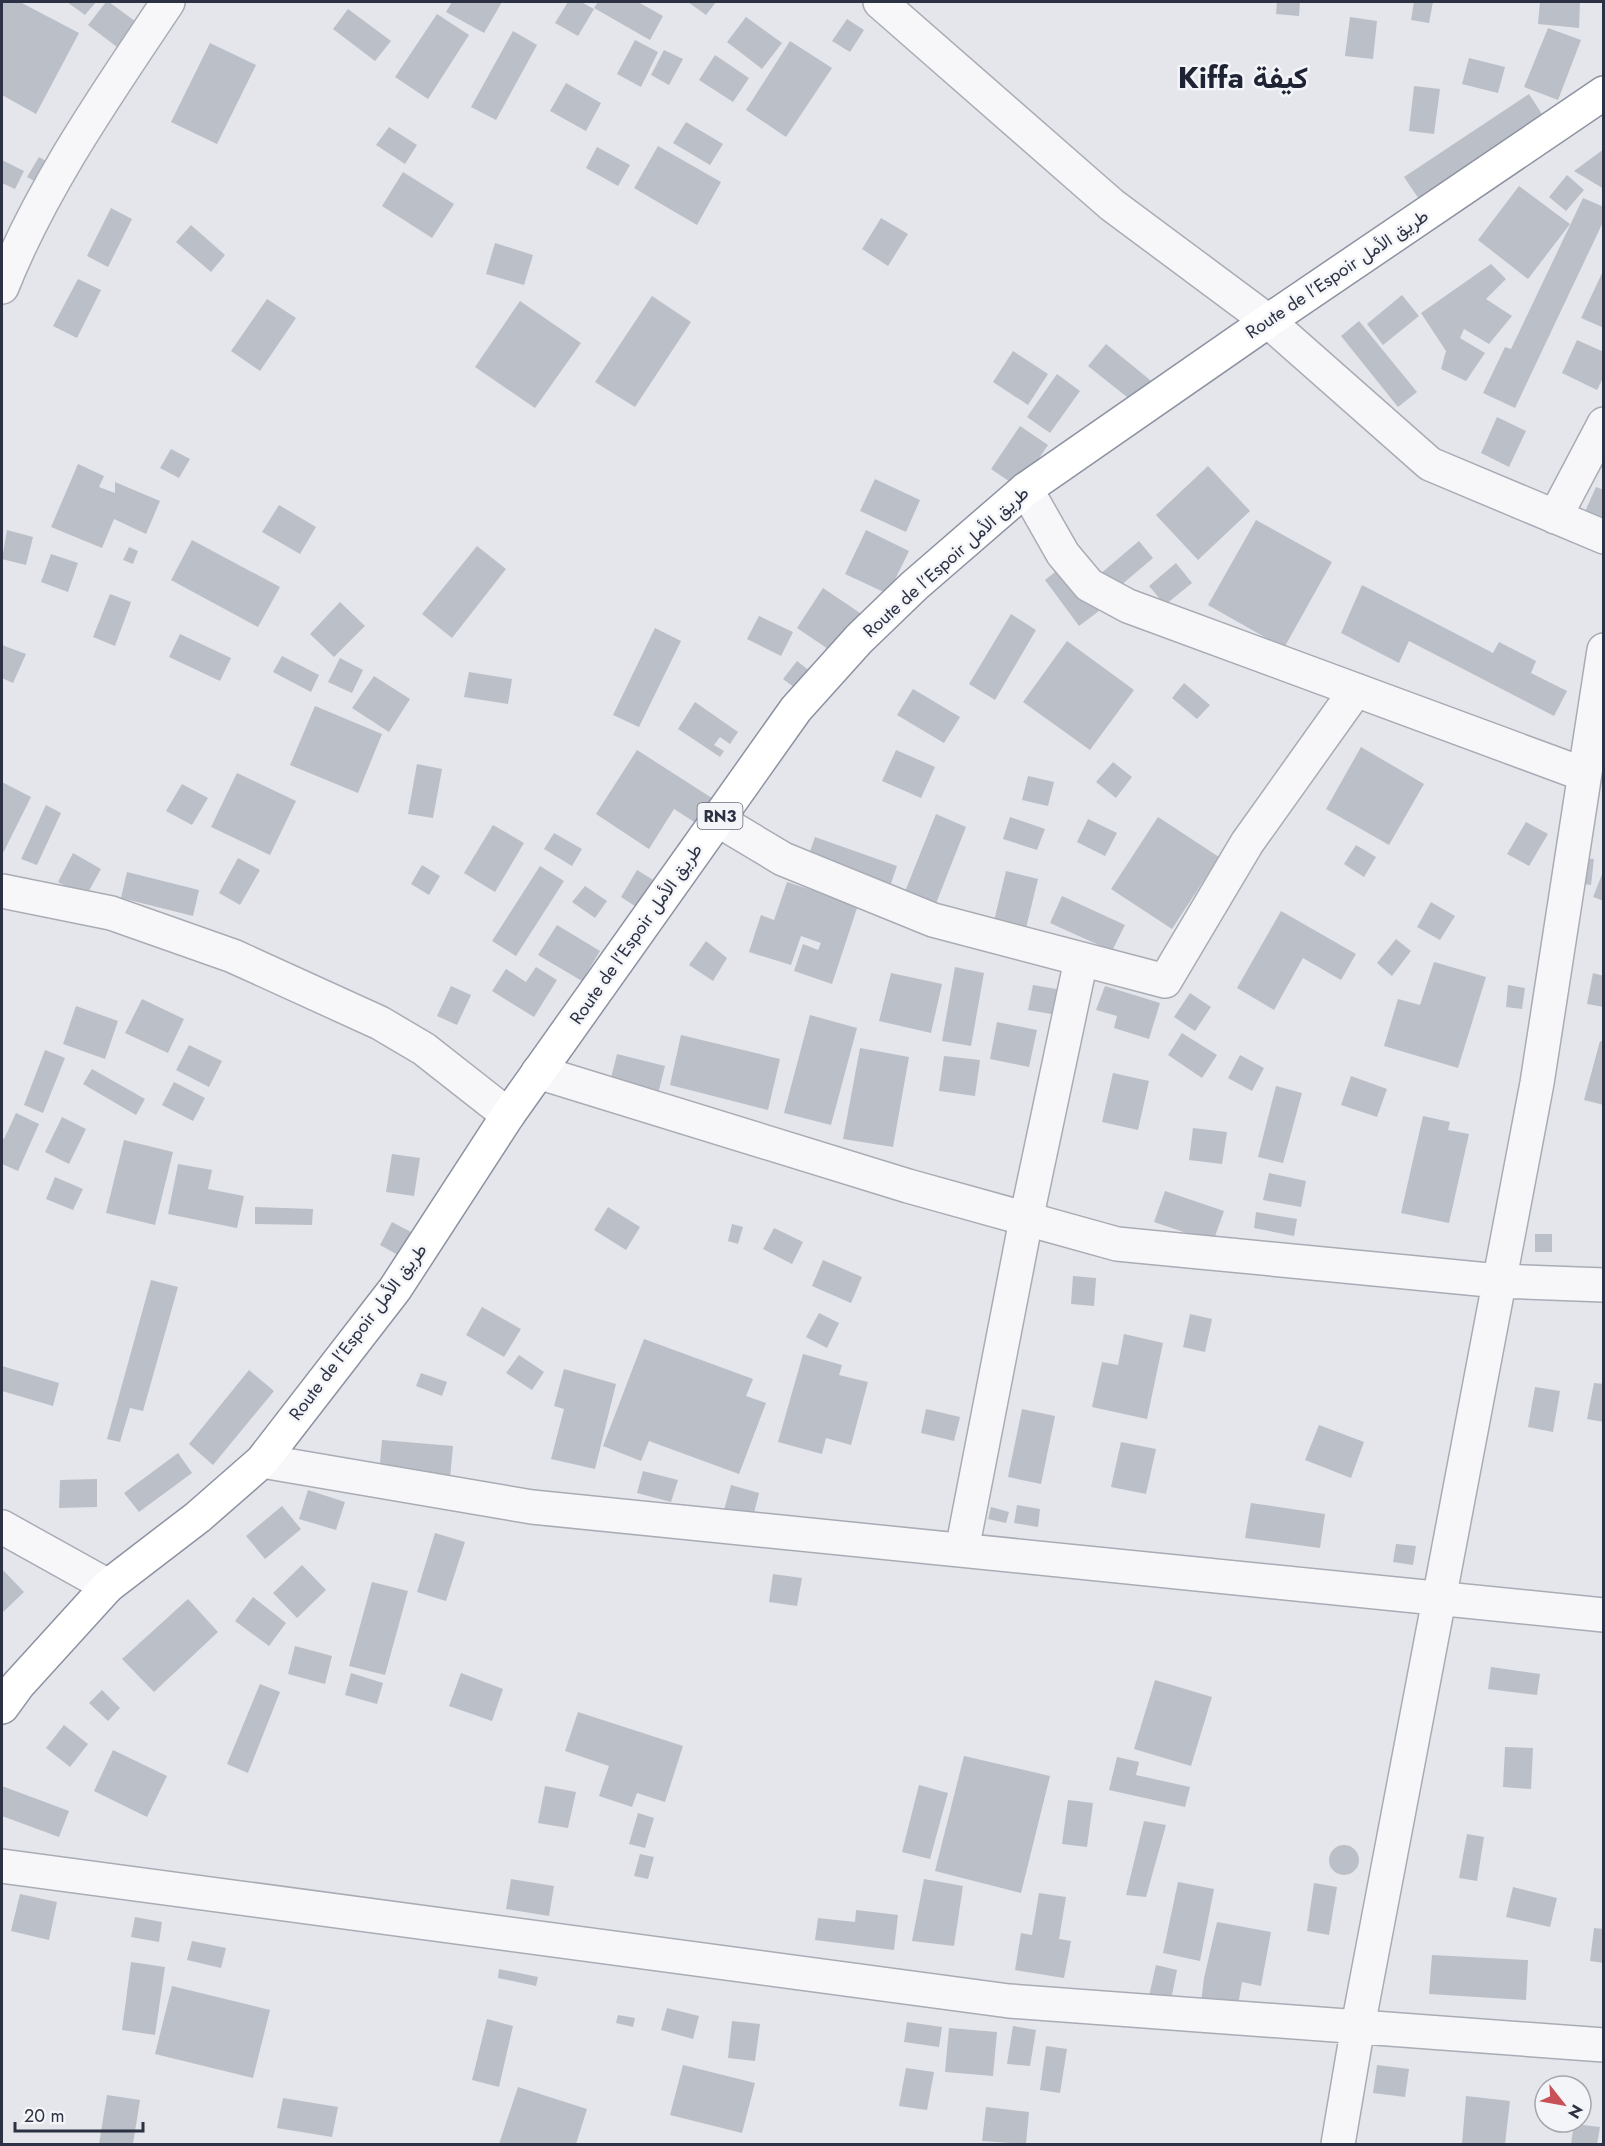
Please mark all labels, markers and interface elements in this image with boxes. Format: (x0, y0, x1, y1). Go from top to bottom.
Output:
district label: Kiffa كيفة (1178, 56, 1308, 99)
street label: Route de l’Espoir طريق الأمل (1240, 203, 1434, 345)
street label: Route de l’Espoir طريق الأمل (857, 480, 1035, 644)
road number: RN3 (698, 803, 742, 829)
street label: Route de l’Espoir طريق الأمل (564, 838, 708, 1030)
street label: Route de l’Espoir طريق الأمل (283, 1238, 433, 1426)
north arrow (1533, 2074, 1593, 2134)
scale bar (15, 2095, 142, 2133)
text: N (1562, 2100, 1589, 2123)
text: 20 m (24, 2103, 64, 2129)

